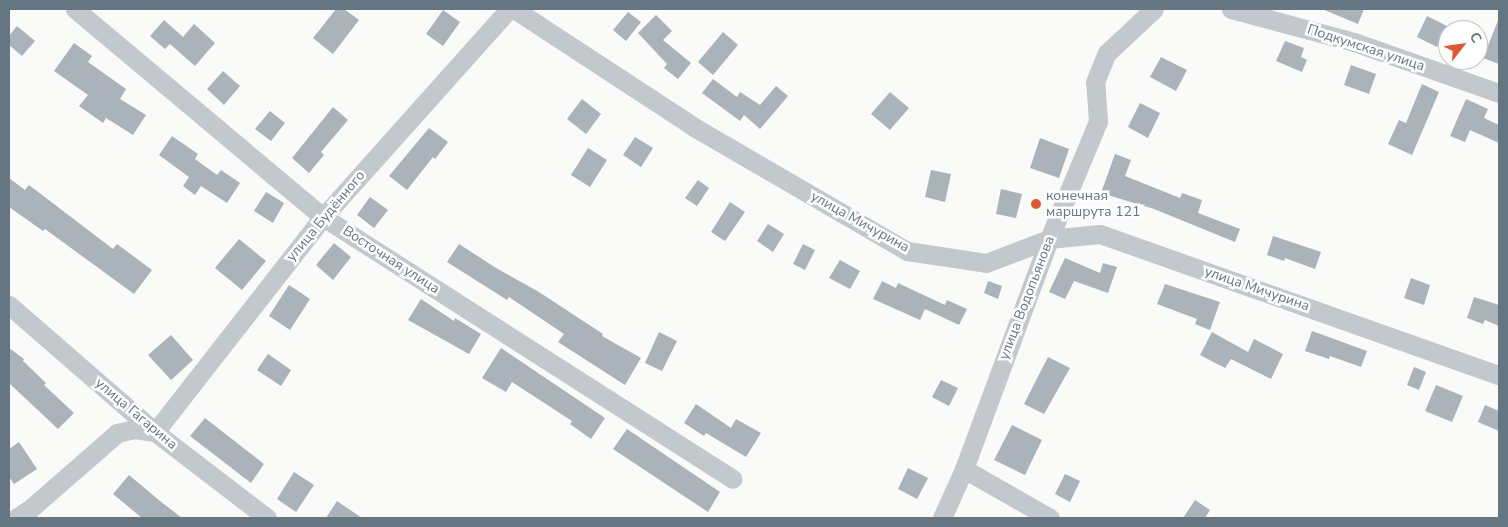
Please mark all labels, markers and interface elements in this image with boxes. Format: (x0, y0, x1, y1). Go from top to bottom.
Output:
north arrow (1438, 20, 1488, 70)
street label: Подкумская улица (1305, 21, 1427, 75)
text: С (1465, 29, 1486, 47)
street label: улица Будённого (283, 167, 369, 265)
street label: улица Мичурина (808, 188, 912, 256)
place label: конечная маршрута 121 (1046, 188, 1140, 220)
marker: конечная маршрута 121 (1030, 198, 1042, 210)
street label: Восточная улица (340, 223, 442, 297)
street label: улица Водопьянова (996, 234, 1058, 362)
street label: улица Мичурина (1202, 263, 1312, 315)
street label: улица Гагарина (92, 375, 180, 453)

